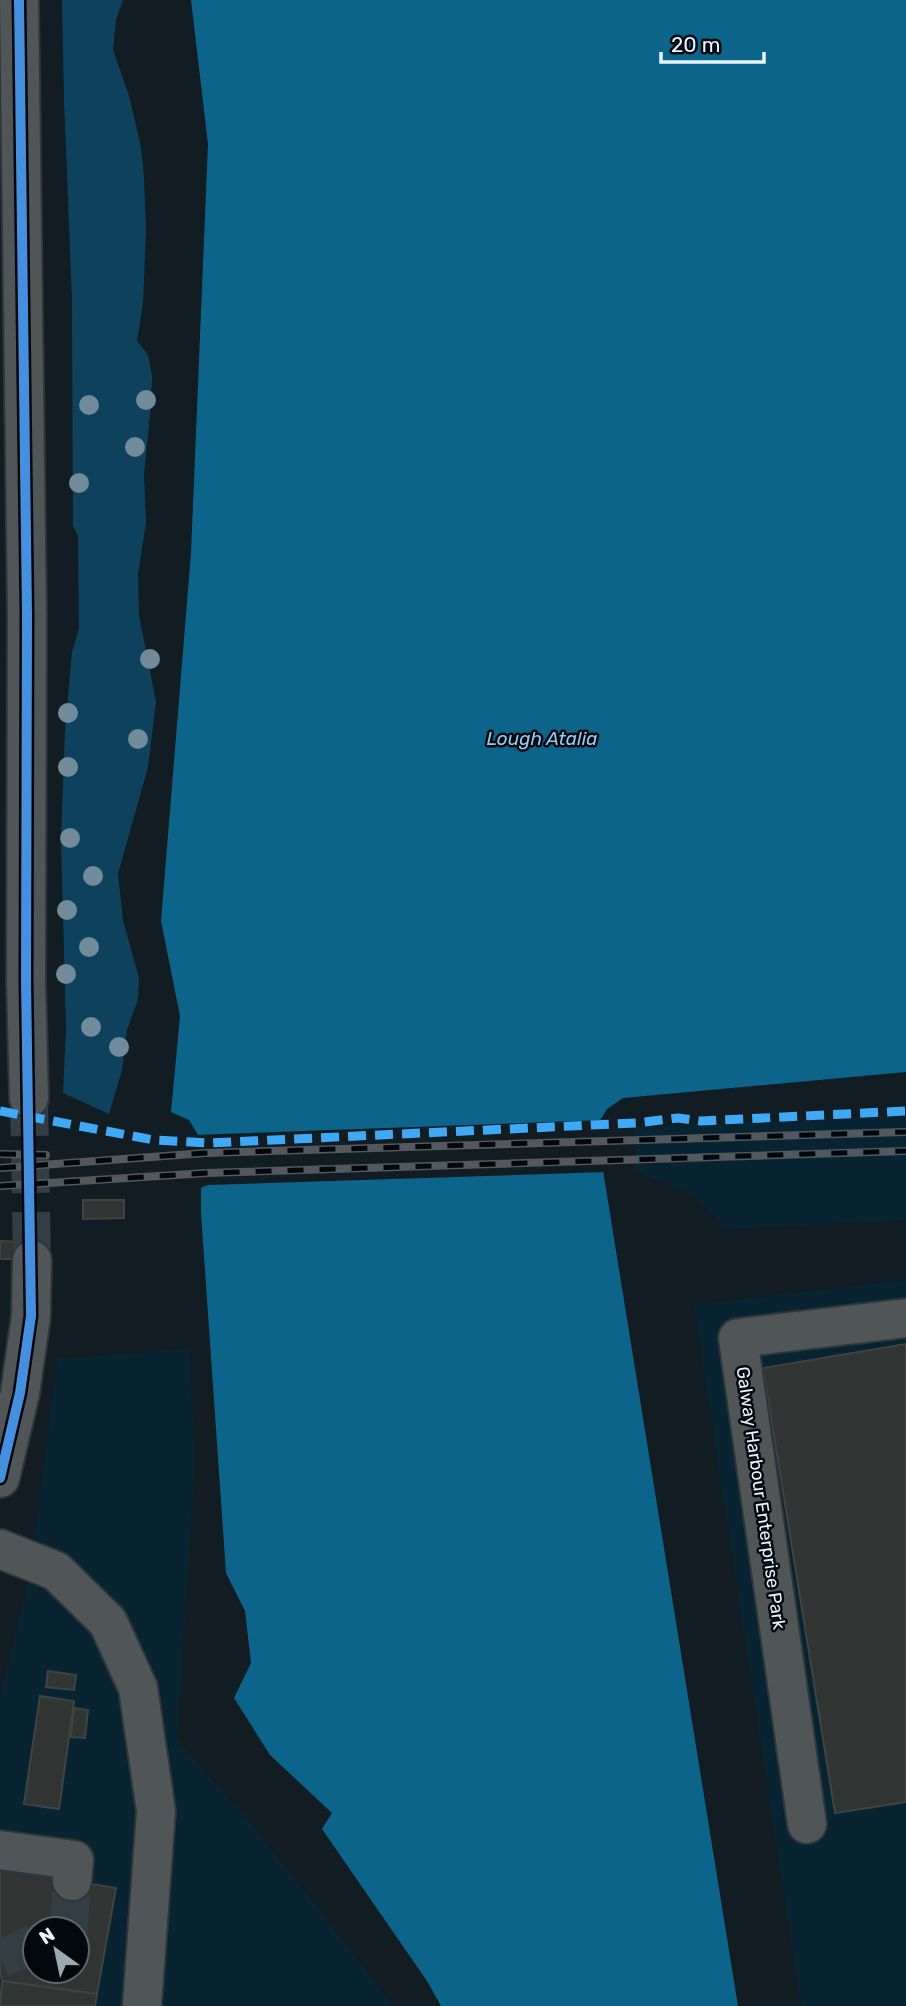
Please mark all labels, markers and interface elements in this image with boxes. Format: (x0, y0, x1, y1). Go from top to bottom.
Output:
scale bar (661, 21, 764, 65)
text: 20 m (671, 32, 720, 57)
water label: Lough Atalia (487, 727, 597, 750)
street label: Galway Harbour Enterprise Park (732, 1365, 790, 1632)
north arrow (21, 1915, 91, 1985)
text: N (35, 1923, 59, 1950)

